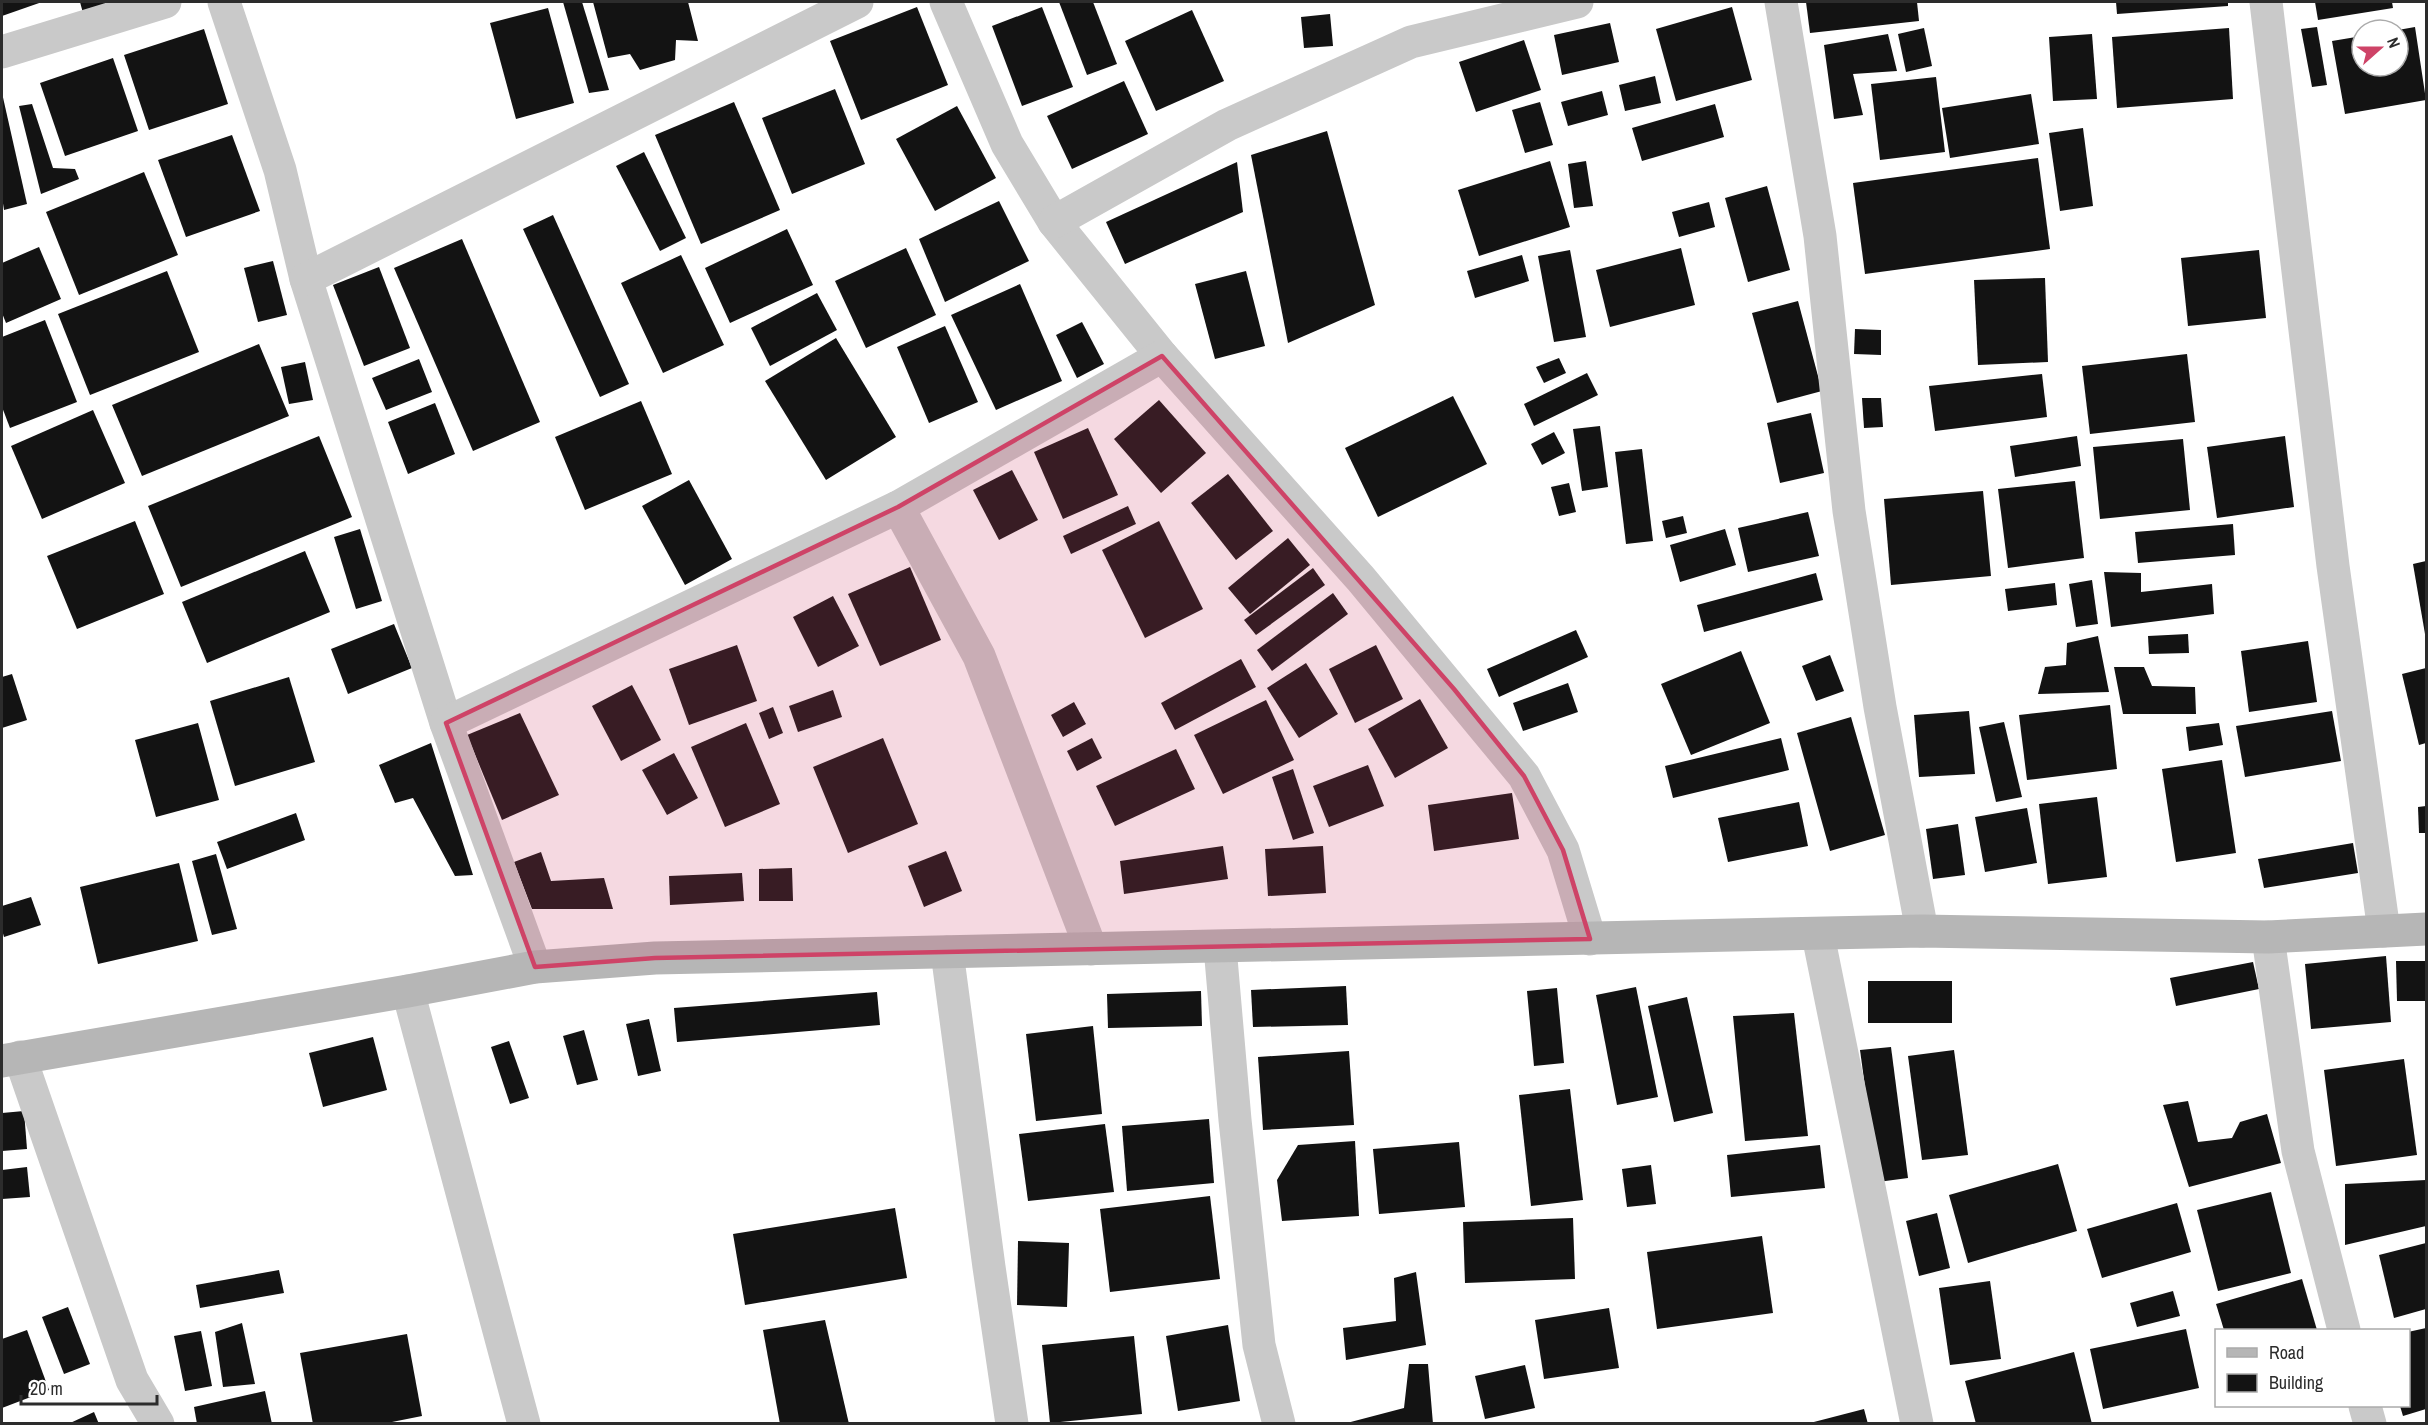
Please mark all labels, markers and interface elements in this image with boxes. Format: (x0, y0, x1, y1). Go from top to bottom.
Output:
north arrow (2350, 18, 2410, 78)
text: N (2382, 34, 2406, 51)
legend (2215, 1329, 2410, 1407)
text: Road (2269, 1340, 2304, 1365)
scale bar (21, 1368, 158, 1406)
text: Building (2269, 1370, 2324, 1395)
text: 20 m (30, 1376, 63, 1401)

